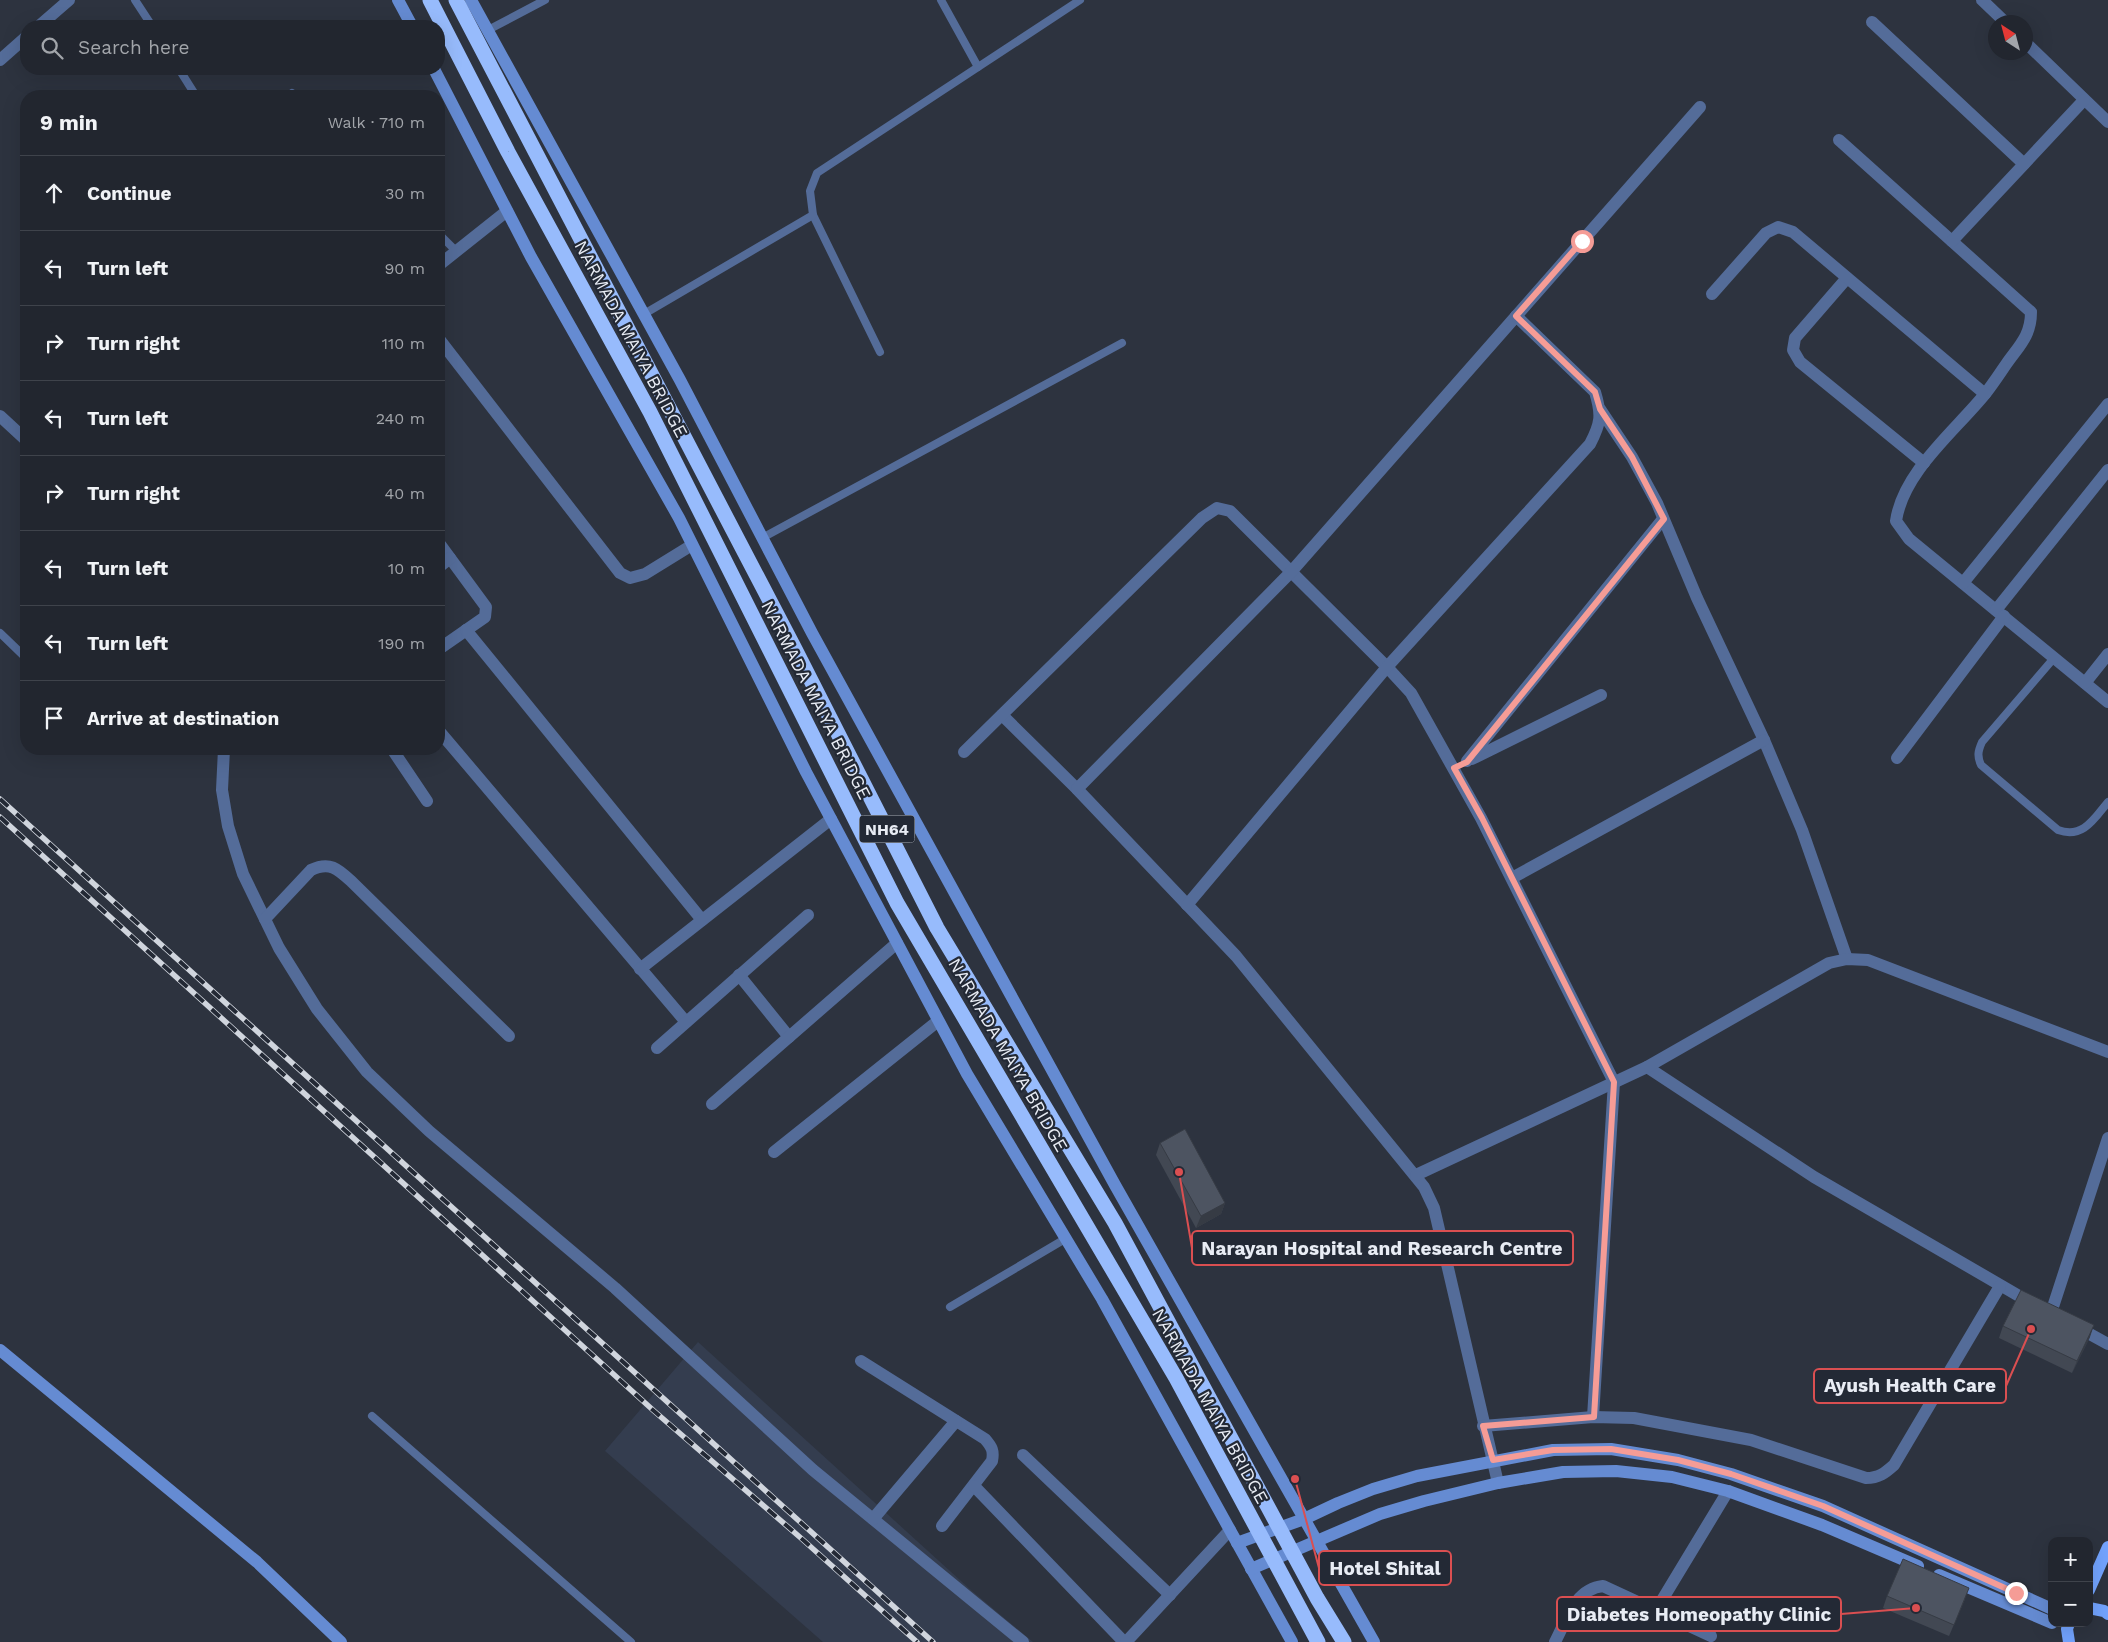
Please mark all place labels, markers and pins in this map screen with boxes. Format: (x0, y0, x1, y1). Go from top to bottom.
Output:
callout: Narayan Hospital and Research Centre (1192, 1231, 1573, 1265)
callout: Ayush Health Care (1814, 1369, 2006, 1403)
callout: Hotel Shital (1319, 1551, 1451, 1585)
callout: Diabetes Homeopathy Clinic (1557, 1597, 1841, 1631)

